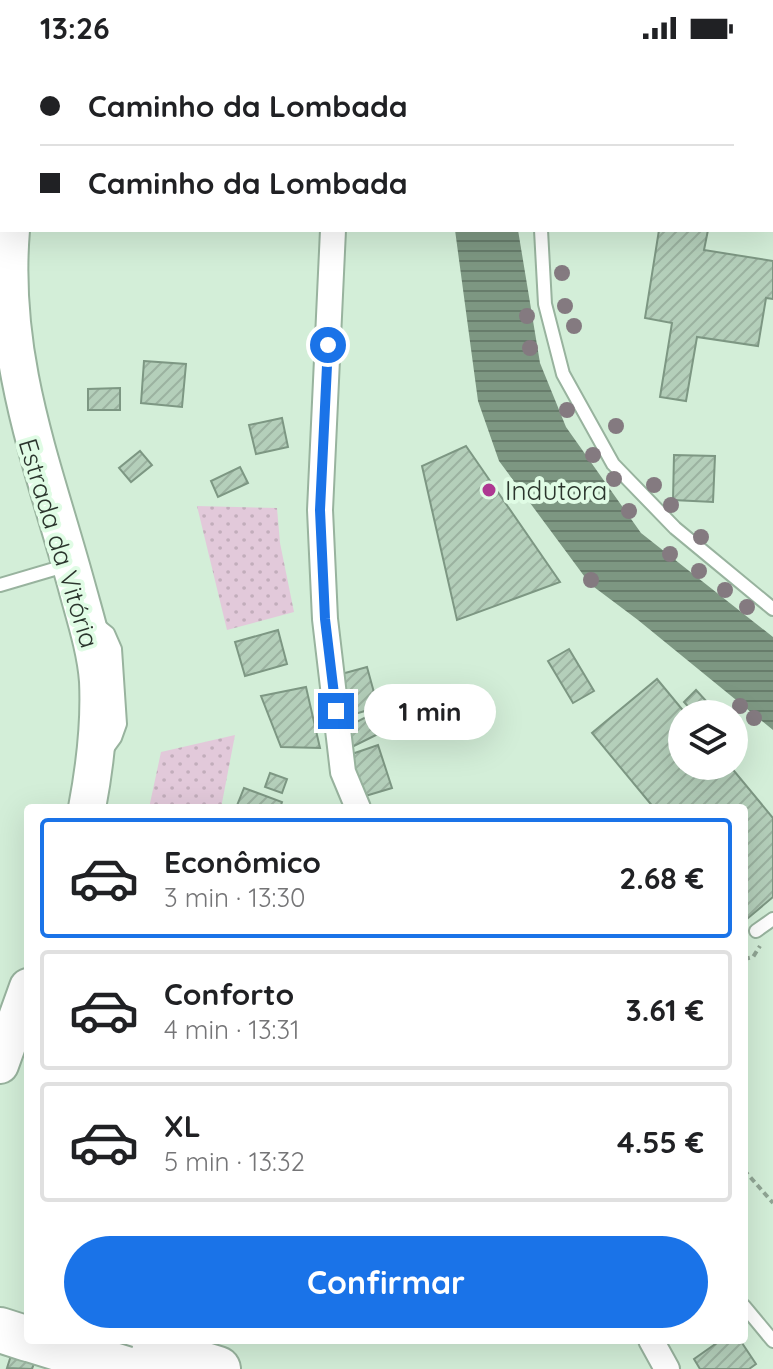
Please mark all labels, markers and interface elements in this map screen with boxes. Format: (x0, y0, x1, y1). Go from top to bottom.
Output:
text: 13:26 (40, 9, 110, 47)
text: Caminho da Lombada (88, 87, 408, 125)
text: Caminho da Lombada (88, 164, 408, 202)
route start (310, 327, 346, 363)
street label: Estrada da Vitória (11, 434, 107, 652)
place label: Indutora (505, 474, 607, 507)
marker: Indutora (480, 481, 498, 499)
callout: 1 min (364, 683, 496, 739)
route end (318, 693, 354, 729)
text: 1 min (399, 695, 462, 728)
map controls (668, 700, 748, 780)
button: layers (668, 700, 748, 780)
icon: car (68, 842, 140, 914)
text: Econômico (164, 843, 321, 881)
text: 2.68 € (619, 859, 704, 897)
text: 3 min · 13:30 (164, 881, 306, 914)
icon: car (68, 974, 140, 1046)
text: Conforto (164, 975, 294, 1013)
text: 3.61 € (626, 991, 704, 1029)
text: 4 min · 13:31 (164, 1013, 300, 1046)
icon: car (68, 1106, 140, 1178)
text: XL (164, 1107, 201, 1145)
text: 4.55 € (617, 1123, 704, 1161)
text: 5 min · 13:32 (164, 1145, 305, 1178)
button: Confirmar (64, 1236, 708, 1328)

